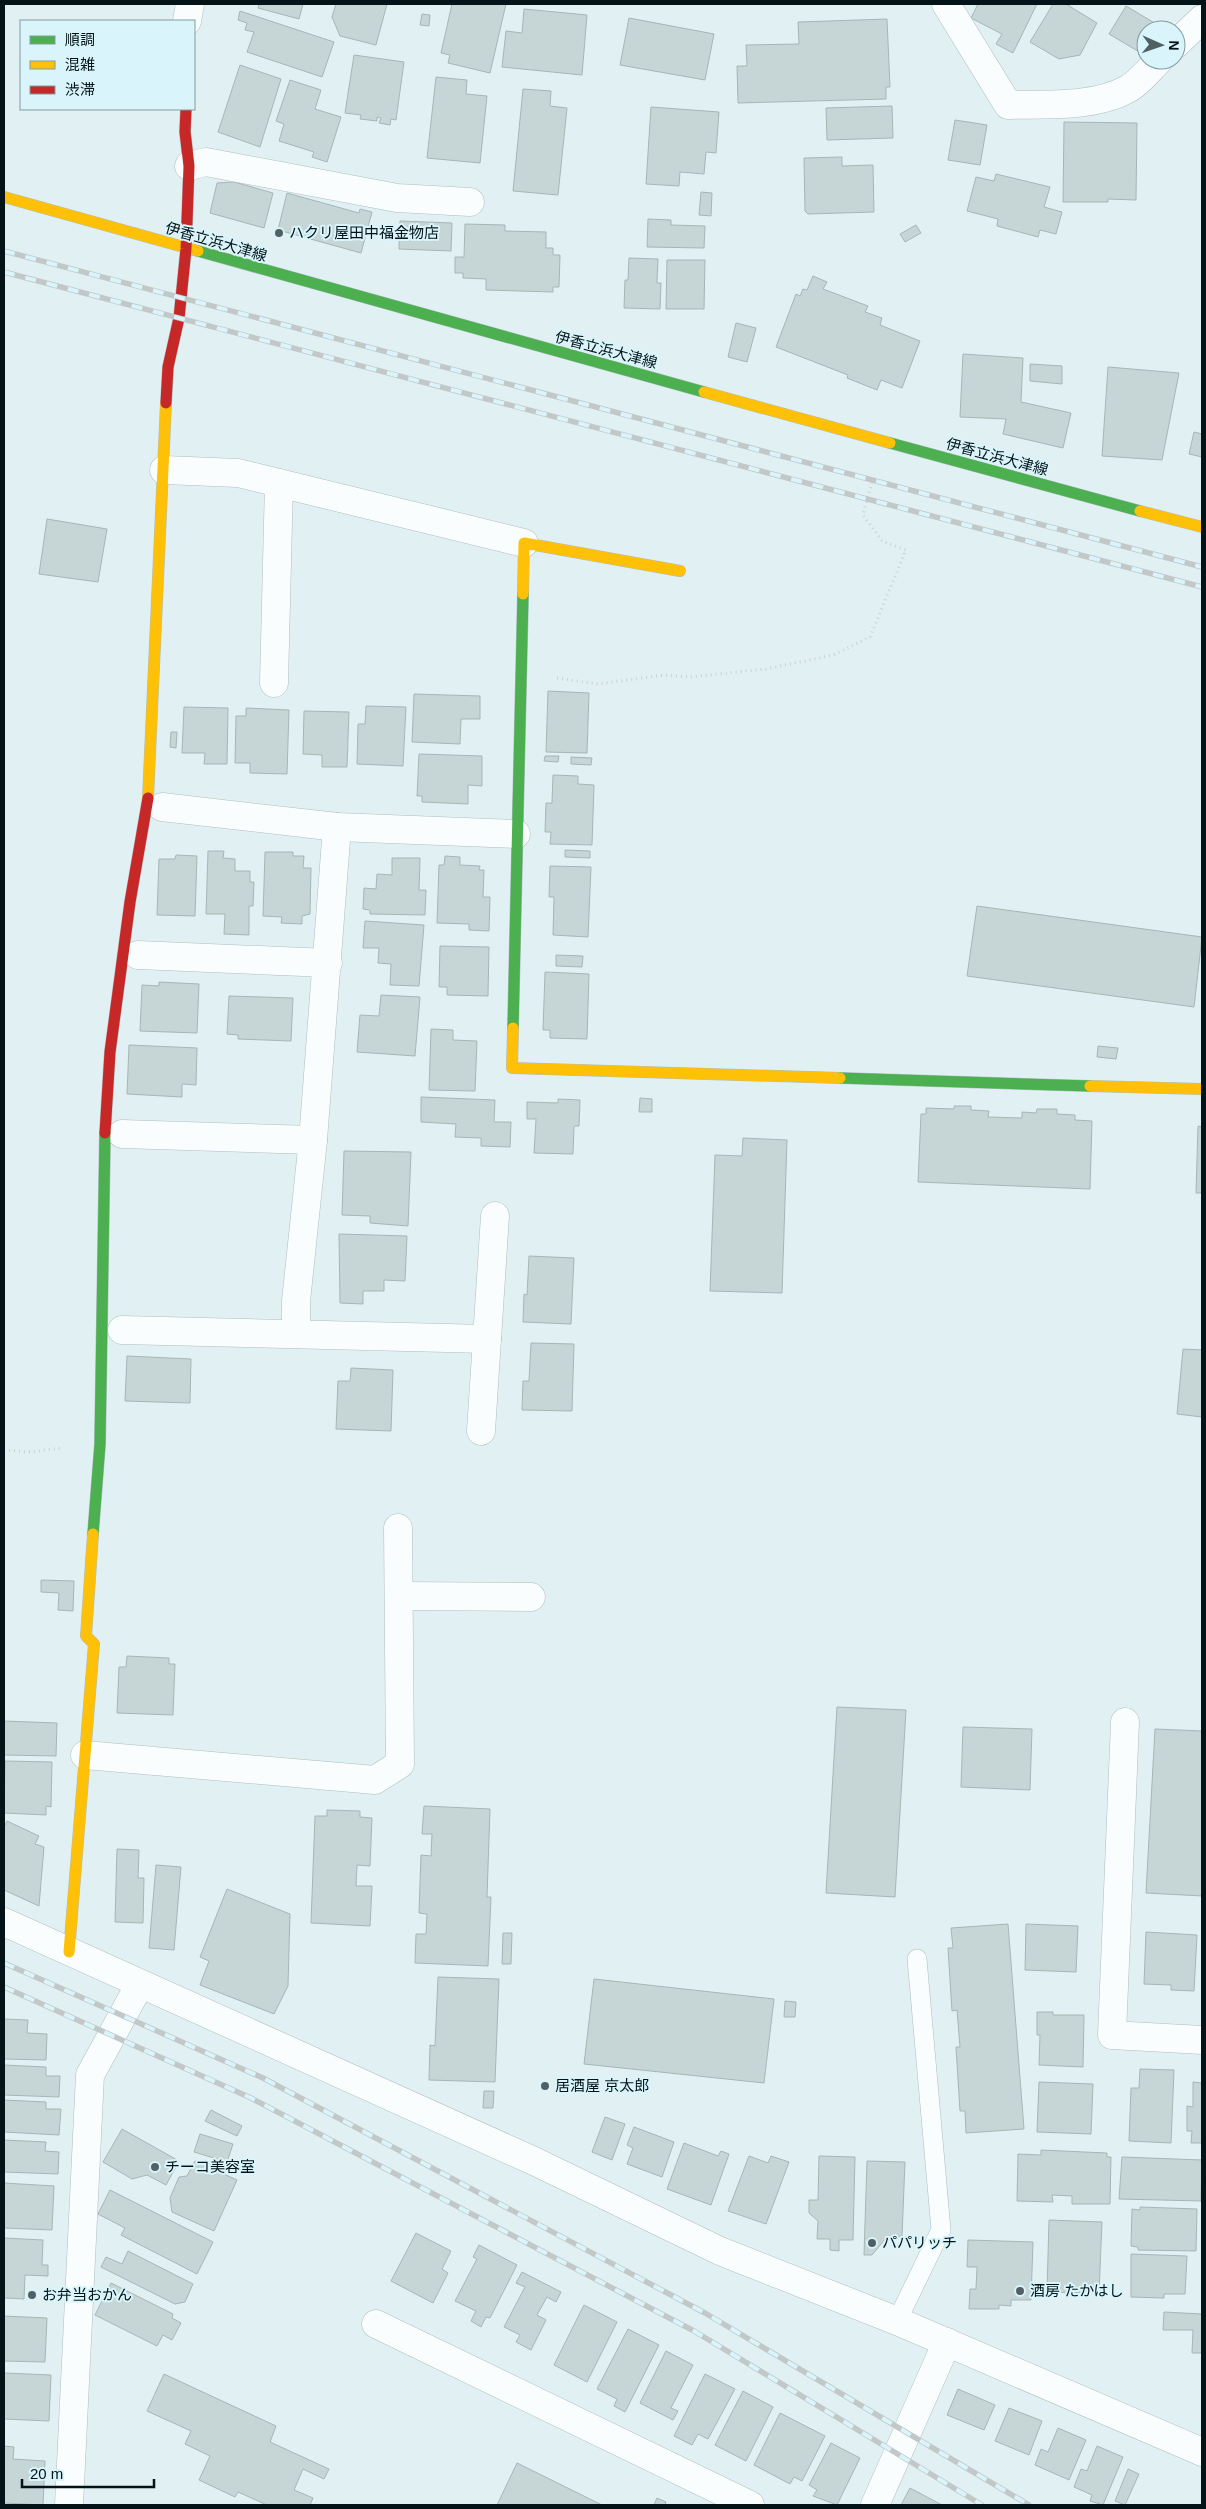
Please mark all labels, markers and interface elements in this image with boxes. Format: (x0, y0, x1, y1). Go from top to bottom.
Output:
legend (20, 20, 195, 110)
north arrow (1136, 20, 1186, 70)
text: 順調 (65, 31, 95, 48)
text: N (1166, 40, 1182, 51)
text: 混雑 (65, 56, 95, 73)
text: 渋滞 (65, 81, 95, 98)
street label: 伊香立浜大津線 (163, 219, 269, 264)
place label: ハクリ屋田中福金物店 (289, 224, 439, 241)
marker: ハクリ屋田中福金物店 (273, 227, 285, 239)
street label: 伊香立浜大津線 (553, 328, 659, 371)
street label: 伊香立浜大津線 (944, 435, 1050, 478)
place label: 居酒屋 京太郎 (555, 2077, 649, 2094)
marker: 居酒屋 京太郎 (539, 2080, 551, 2092)
place label: チーコ美容室 (165, 2158, 255, 2175)
marker: チーコ美容室 (149, 2161, 161, 2173)
place label: パパリッチ (882, 2234, 957, 2251)
marker: パパリッチ (866, 2237, 878, 2249)
place label: 酒房 たかはし (1030, 2282, 1124, 2299)
marker: 酒房 たかはし (1014, 2285, 1026, 2297)
place label: お弁当おかん (42, 2286, 132, 2303)
marker: お弁当おかん (26, 2289, 38, 2301)
scale bar (22, 2456, 155, 2488)
text: 20 m (30, 2465, 63, 2482)

